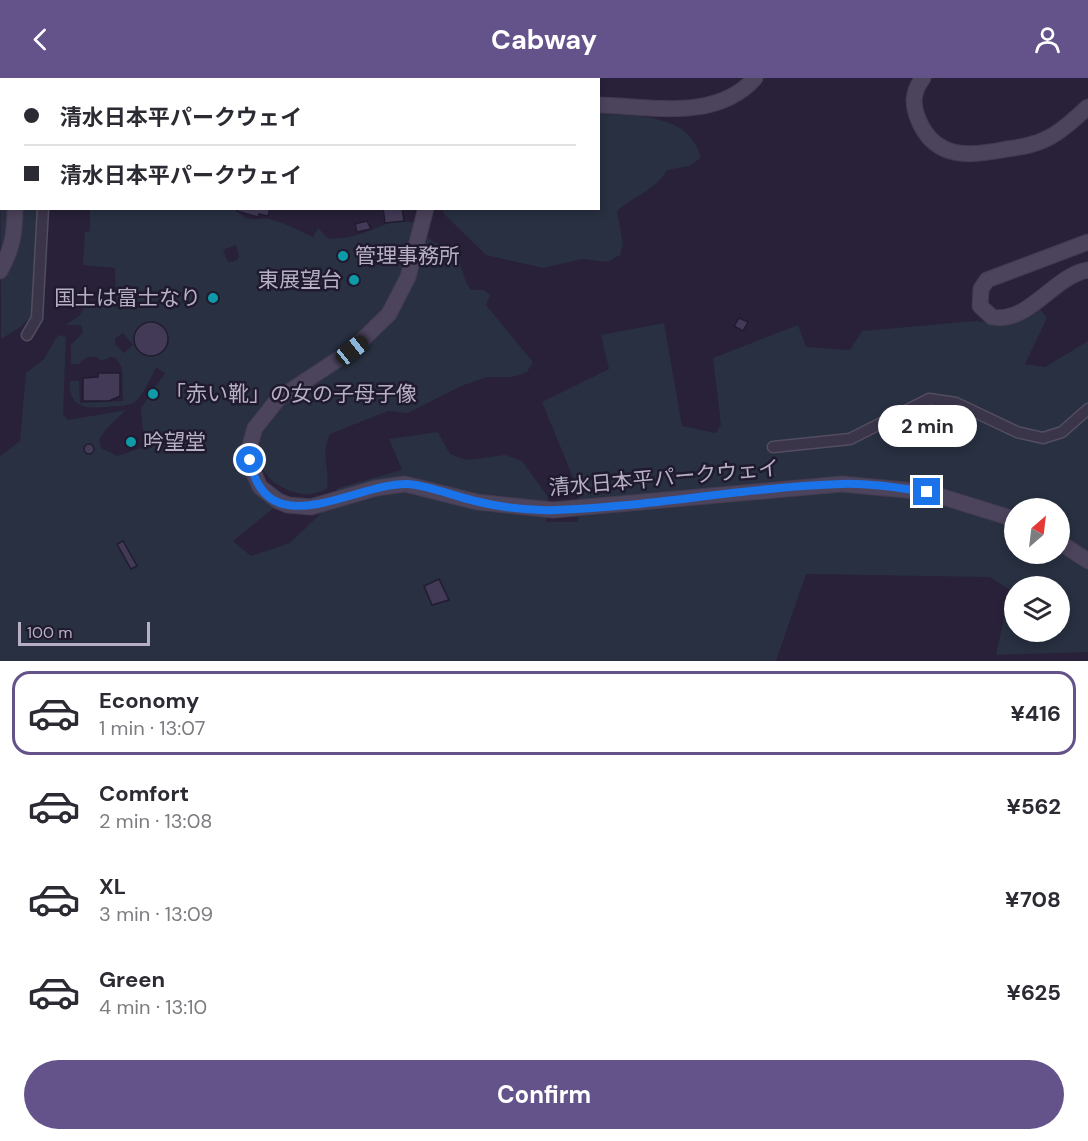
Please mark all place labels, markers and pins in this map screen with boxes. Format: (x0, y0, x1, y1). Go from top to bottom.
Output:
place label: 管理事務所 (355, 242, 460, 270)
marker: 管理事務所 (336, 249, 350, 263)
place label: 東展望台 (258, 266, 342, 294)
marker: 東展望台 (347, 273, 361, 287)
place label: 国土は富士なり (54, 284, 201, 312)
marker: 国土は富士なり (206, 291, 220, 305)
place label: 「赤い靴」の女の子母子像 (165, 380, 417, 408)
marker: 「赤い靴」の女の子母子像 (146, 387, 160, 401)
place label: 吟望堂 (143, 428, 206, 456)
marker: 吟望堂 (124, 435, 138, 449)

